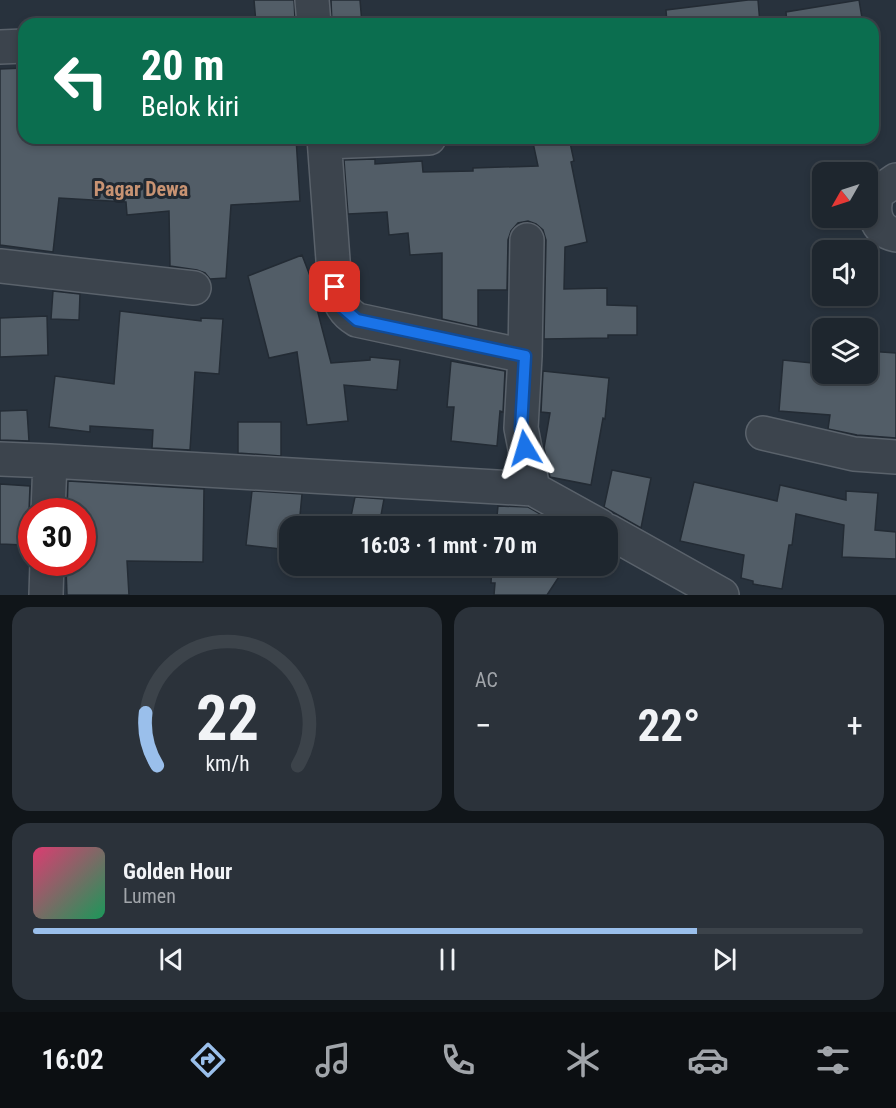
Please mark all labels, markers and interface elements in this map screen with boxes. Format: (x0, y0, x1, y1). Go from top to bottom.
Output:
text: 20 m (141, 41, 224, 90)
icon: left (42, 42, 120, 120)
text: Belok kiri (141, 91, 239, 123)
north arrow (812, 162, 878, 228)
map controls (812, 162, 878, 384)
district label: Pagar Dewa (94, 177, 188, 201)
button: sound (812, 240, 878, 306)
pin (309, 261, 360, 312)
icon: arrive (318, 270, 351, 303)
button: layers (812, 318, 878, 384)
position arrow (493, 416, 557, 480)
speed limit sign: 30 (18, 498, 96, 576)
text: 16:03 · 1 mnt · 70 m (360, 533, 537, 558)
text: AC (475, 668, 498, 692)
text: 22 (195, 682, 259, 755)
text: 22° (638, 699, 701, 752)
text: − (475, 706, 492, 745)
text: + (847, 706, 863, 745)
text: km/h (205, 751, 249, 776)
text: Golden Hour (123, 859, 232, 884)
text: Lumen (123, 884, 176, 908)
icon: previous (155, 943, 188, 976)
icon: pause (431, 943, 464, 976)
icon: next (708, 943, 741, 976)
icon: directions (187, 1039, 229, 1081)
icon: music (312, 1039, 354, 1081)
icon: phone (437, 1039, 479, 1081)
icon: climate (562, 1039, 604, 1081)
icon: car (687, 1039, 729, 1081)
icon: filters (812, 1039, 854, 1081)
text: 16:02 (42, 1044, 104, 1076)

